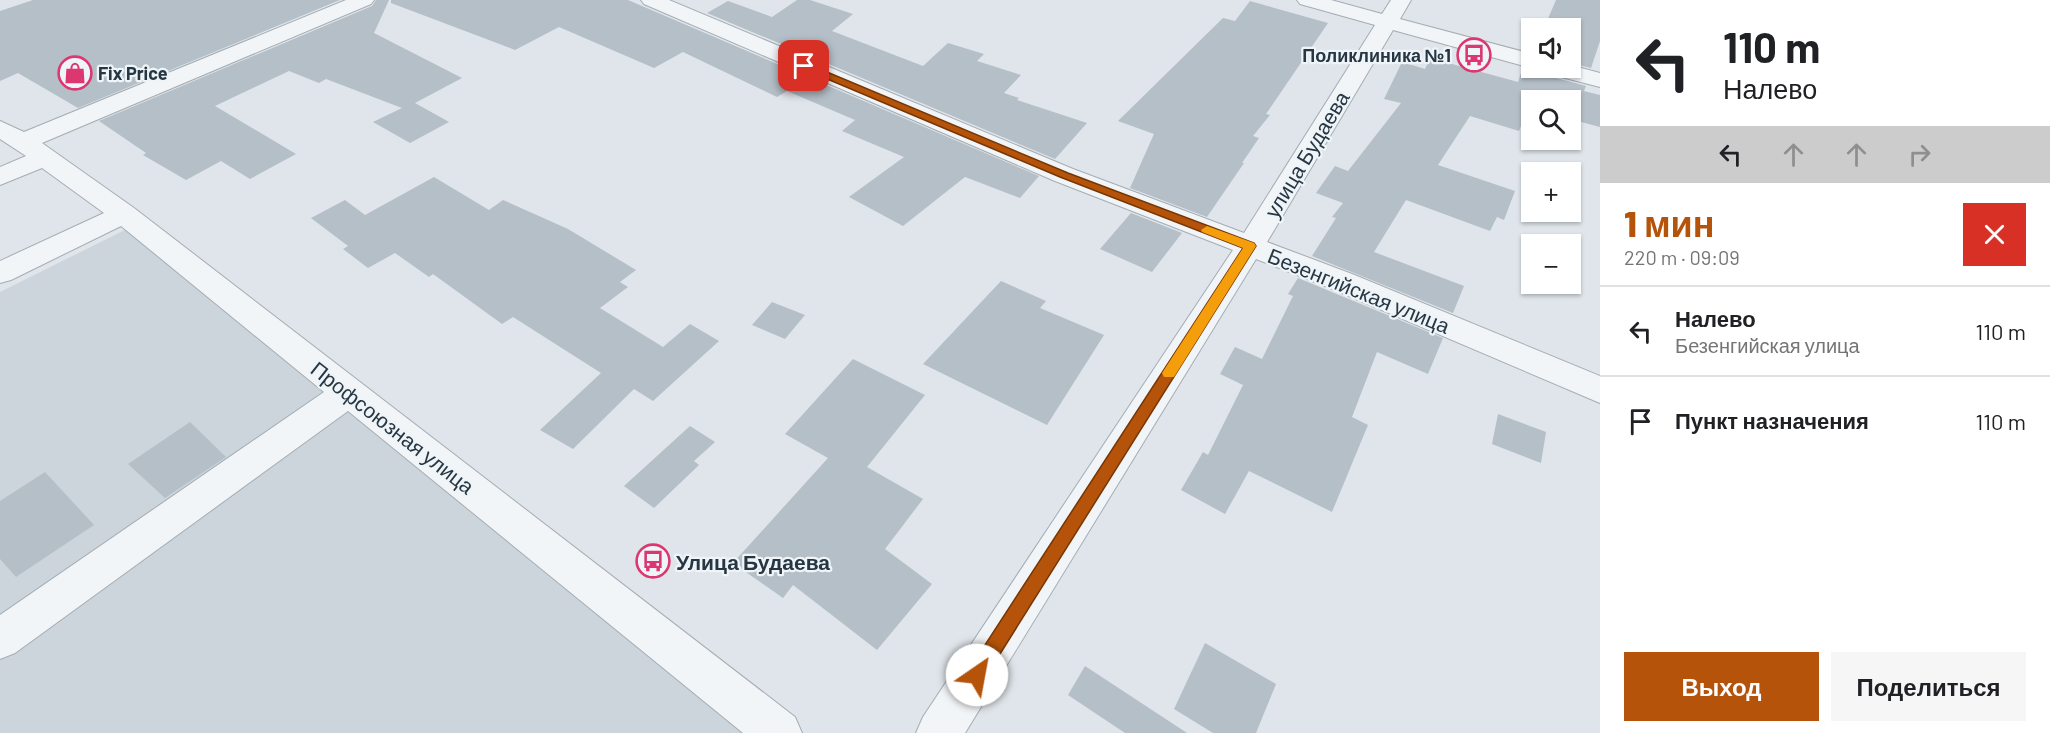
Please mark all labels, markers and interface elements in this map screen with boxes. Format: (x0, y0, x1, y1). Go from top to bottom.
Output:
map controls (1521, 18, 1581, 294)
button: sound (1521, 18, 1581, 78)
text: 110 m (1723, 21, 1820, 71)
icon: left (1624, 24, 1702, 102)
bus stop icon: Поликлиника №1 (1456, 37, 1492, 73)
pin (778, 40, 829, 91)
place label: Поликлиника №1 (1302, 44, 1451, 66)
icon: arrive (787, 49, 820, 82)
shop icon: Fix Price (57, 55, 93, 91)
place label: Fix Price (98, 62, 168, 84)
text: Налево (1723, 72, 1817, 104)
street label: улица Будаева (1258, 86, 1354, 222)
button: search (1521, 90, 1581, 150)
icon: left (1714, 138, 1747, 171)
icon: ahead (1777, 138, 1810, 171)
icon: ahead (1840, 138, 1873, 171)
icon: right (1903, 138, 1936, 171)
button: + (1521, 162, 1581, 222)
text: 1 мин (1624, 201, 1715, 244)
button: close (1963, 203, 2026, 266)
button: − (1521, 234, 1581, 294)
street label: Безенгийская улица (1264, 242, 1454, 338)
text: 220 m · 09:09 (1624, 245, 1740, 269)
text: Налево (1675, 305, 1756, 331)
icon: left (1624, 315, 1657, 348)
text: 110 m (1976, 318, 2026, 344)
text: Безенгийская улица (1675, 333, 1860, 357)
street label: Профсоюзная улица (306, 356, 480, 499)
icon: arrive (1624, 405, 1657, 438)
text: Пункт назначения (1675, 407, 1869, 433)
text: 110 m (1976, 408, 2026, 434)
bus stop icon: Улица Будаева (635, 543, 671, 579)
place label: Улица Будаева (676, 549, 830, 574)
position arrow (945, 643, 1009, 707)
button: Выход (1624, 652, 1819, 721)
button: Поделиться (1831, 652, 2026, 721)

